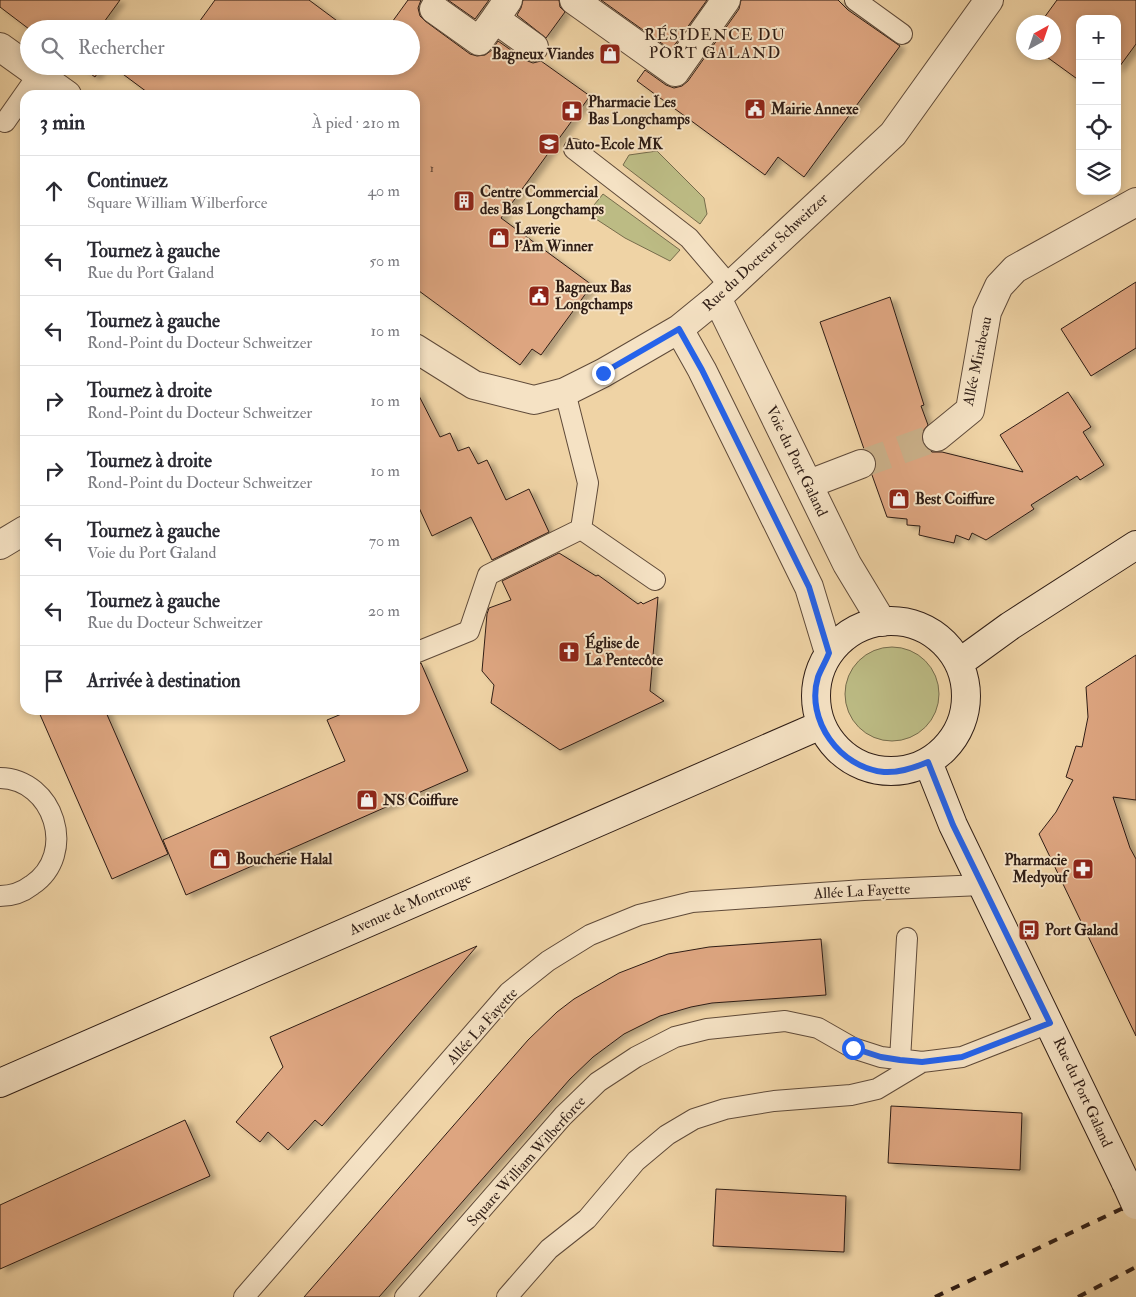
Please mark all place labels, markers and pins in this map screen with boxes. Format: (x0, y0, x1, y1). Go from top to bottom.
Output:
shop icon: Bagneux Viandes (598, 42, 622, 66)
place label: Bagneux Viandes (492, 45, 594, 65)
place label: Pharmacie Les Bas Longchamps (588, 93, 690, 130)
public building icon: Mairie Annexe (743, 97, 767, 121)
pharmacy icon: Pharmacie Les Bas Longchamps (560, 99, 584, 123)
place label: Mairie Annexe (770, 100, 859, 119)
school or university icon: Auto-Ecole MK (537, 132, 561, 156)
place label: Auto-Ecole MK (564, 135, 663, 154)
place label: Centre Commercial des Bas Longchamps (480, 183, 604, 220)
building icon: Centre Commercial des Bas Longchamps (452, 189, 476, 213)
place label: Laverie l'Am Winner (514, 220, 593, 256)
shop icon: Laverie l'Am Winner (487, 226, 511, 250)
place label: Bagneux Bas Longchamps (555, 278, 633, 315)
public building icon: Bagneux Bas Longchamps (527, 284, 551, 308)
shop icon: Best Coiffure (887, 487, 911, 511)
place label: Best Coiffure (915, 490, 995, 509)
place label: Église de La Pentecôte (585, 632, 664, 670)
church icon: Église de La Pentecôte (557, 640, 581, 664)
shop icon: NS Coiffure (355, 788, 379, 812)
place label: NS Coiffure (382, 791, 459, 810)
shop icon: Boucherie Halal (208, 847, 232, 871)
place label: Boucherie Halal (236, 850, 332, 869)
place label: Pharmacie Medyouf (1005, 851, 1070, 888)
pharmacy icon: Pharmacie Medyouf (1071, 857, 1095, 881)
bus stop icon: Port Galand (1017, 918, 1041, 942)
place label: Port Galand (1045, 921, 1119, 940)

